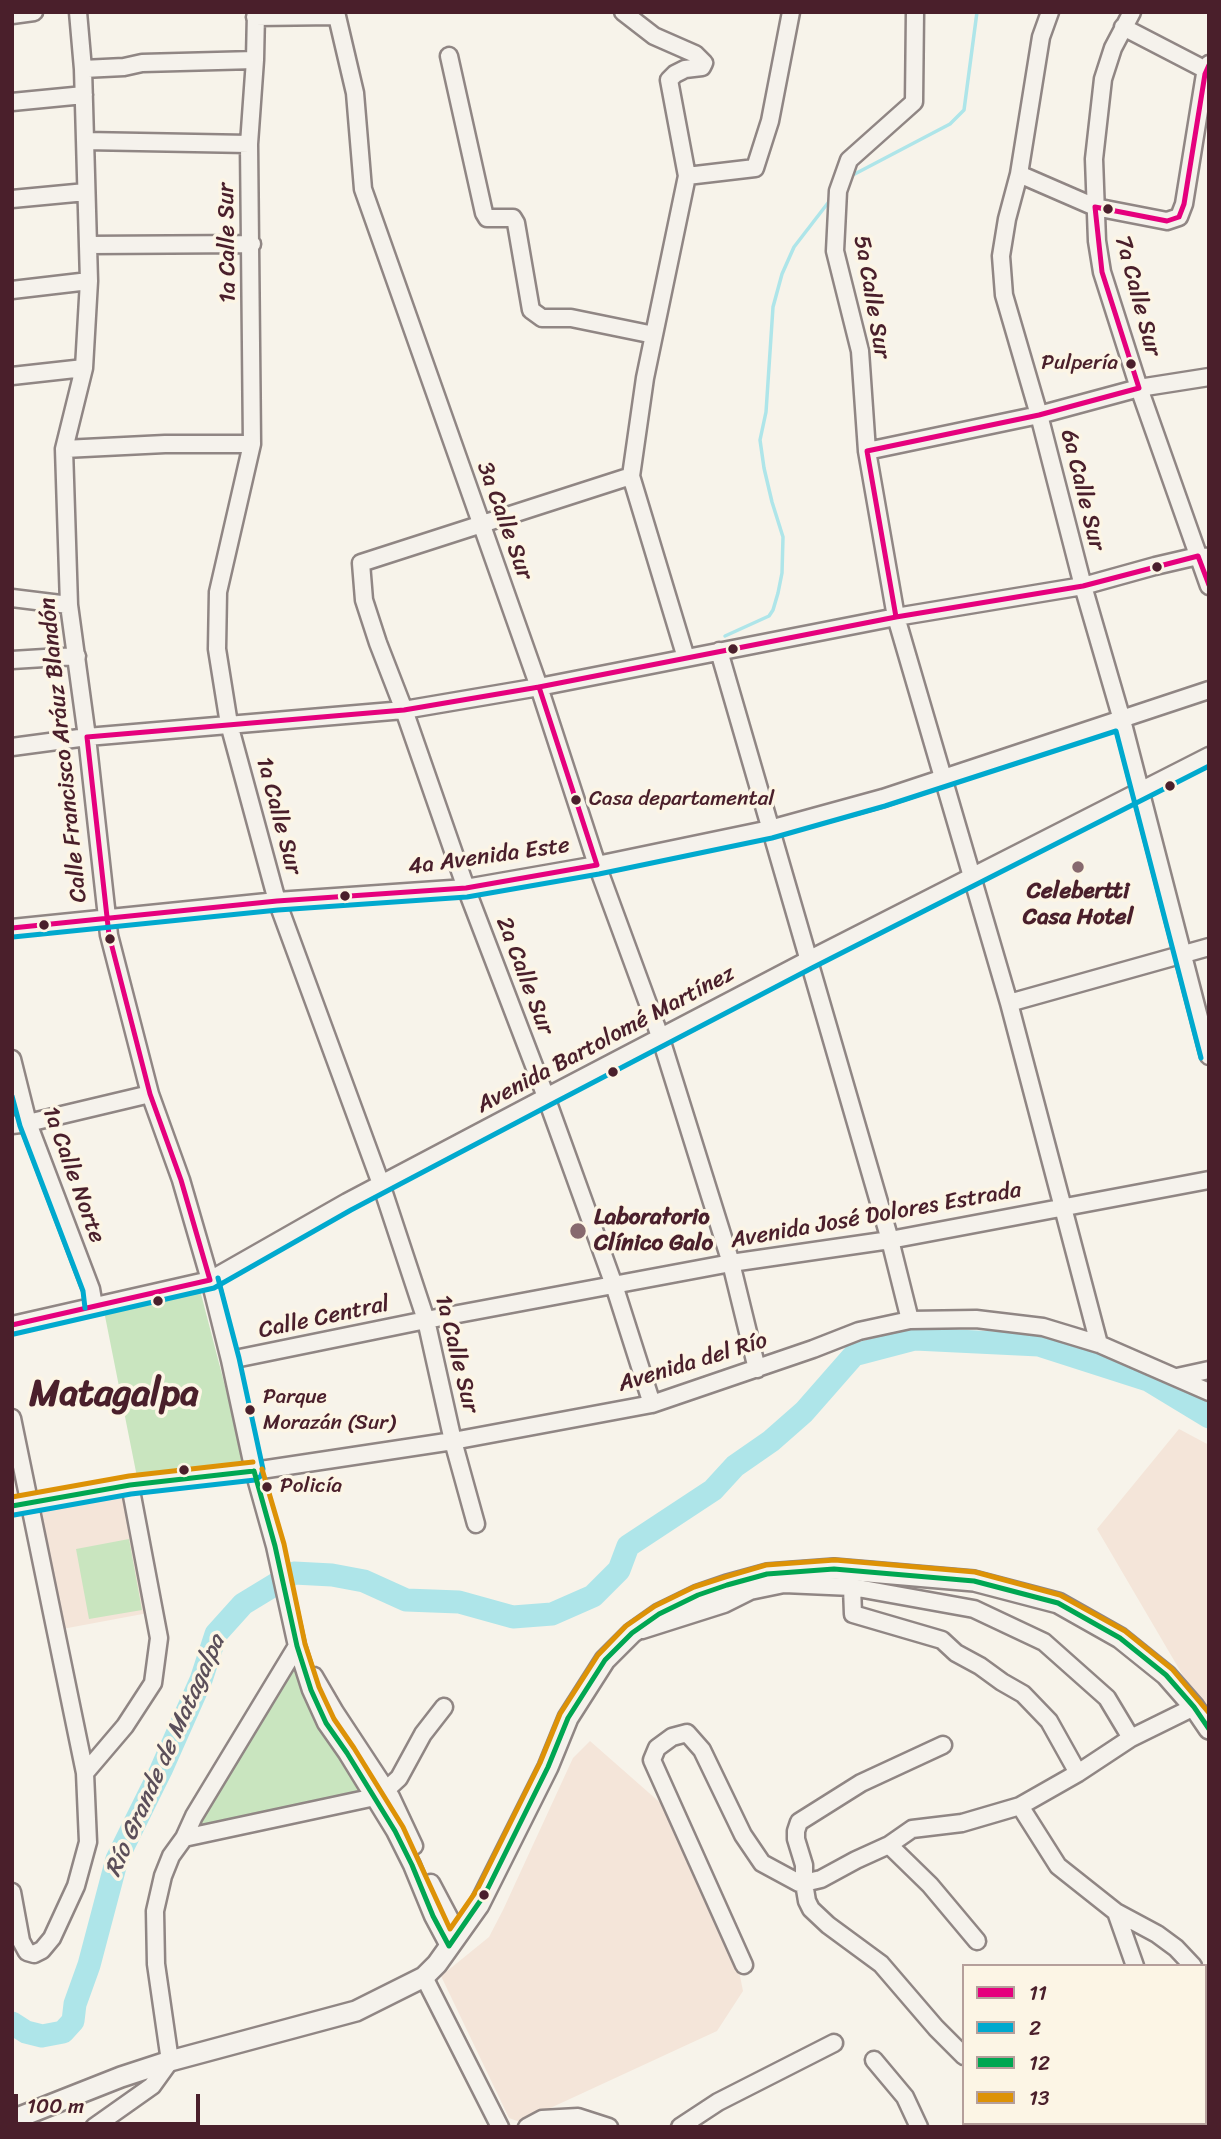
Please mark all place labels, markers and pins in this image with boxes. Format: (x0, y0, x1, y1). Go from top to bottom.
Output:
unlabelled marker (1101, 202, 1115, 216)
place label: Pulpería (1041, 351, 1118, 377)
marker: Pulpería (1124, 357, 1138, 371)
unlabelled marker (1150, 560, 1164, 574)
unlabelled marker (726, 642, 740, 656)
unlabelled marker (1163, 779, 1177, 793)
place label: Casa departamental (589, 787, 774, 813)
marker: Casa departamental (569, 793, 583, 807)
marker: Celebertti Casa Hotel (1070, 859, 1086, 875)
place label: Celebertti Casa Hotel (1023, 878, 1133, 932)
unlabelled marker (338, 889, 352, 903)
unlabelled marker (37, 918, 51, 932)
unlabelled marker (103, 932, 117, 946)
unlabelled marker (606, 1065, 620, 1079)
place label: Laboratorio Clínico Galo (594, 1204, 713, 1258)
marker: Laboratorio Clínico Galo (568, 1221, 588, 1241)
unlabelled marker (151, 1294, 165, 1308)
place label: Parque Morazán (Sur) (263, 1385, 395, 1435)
marker: Parque Morazán (Sur) (243, 1403, 257, 1417)
unlabelled marker (177, 1463, 191, 1477)
place label: Policía (280, 1474, 342, 1500)
marker: Policía (260, 1480, 274, 1494)
unlabelled marker (477, 1888, 491, 1902)

